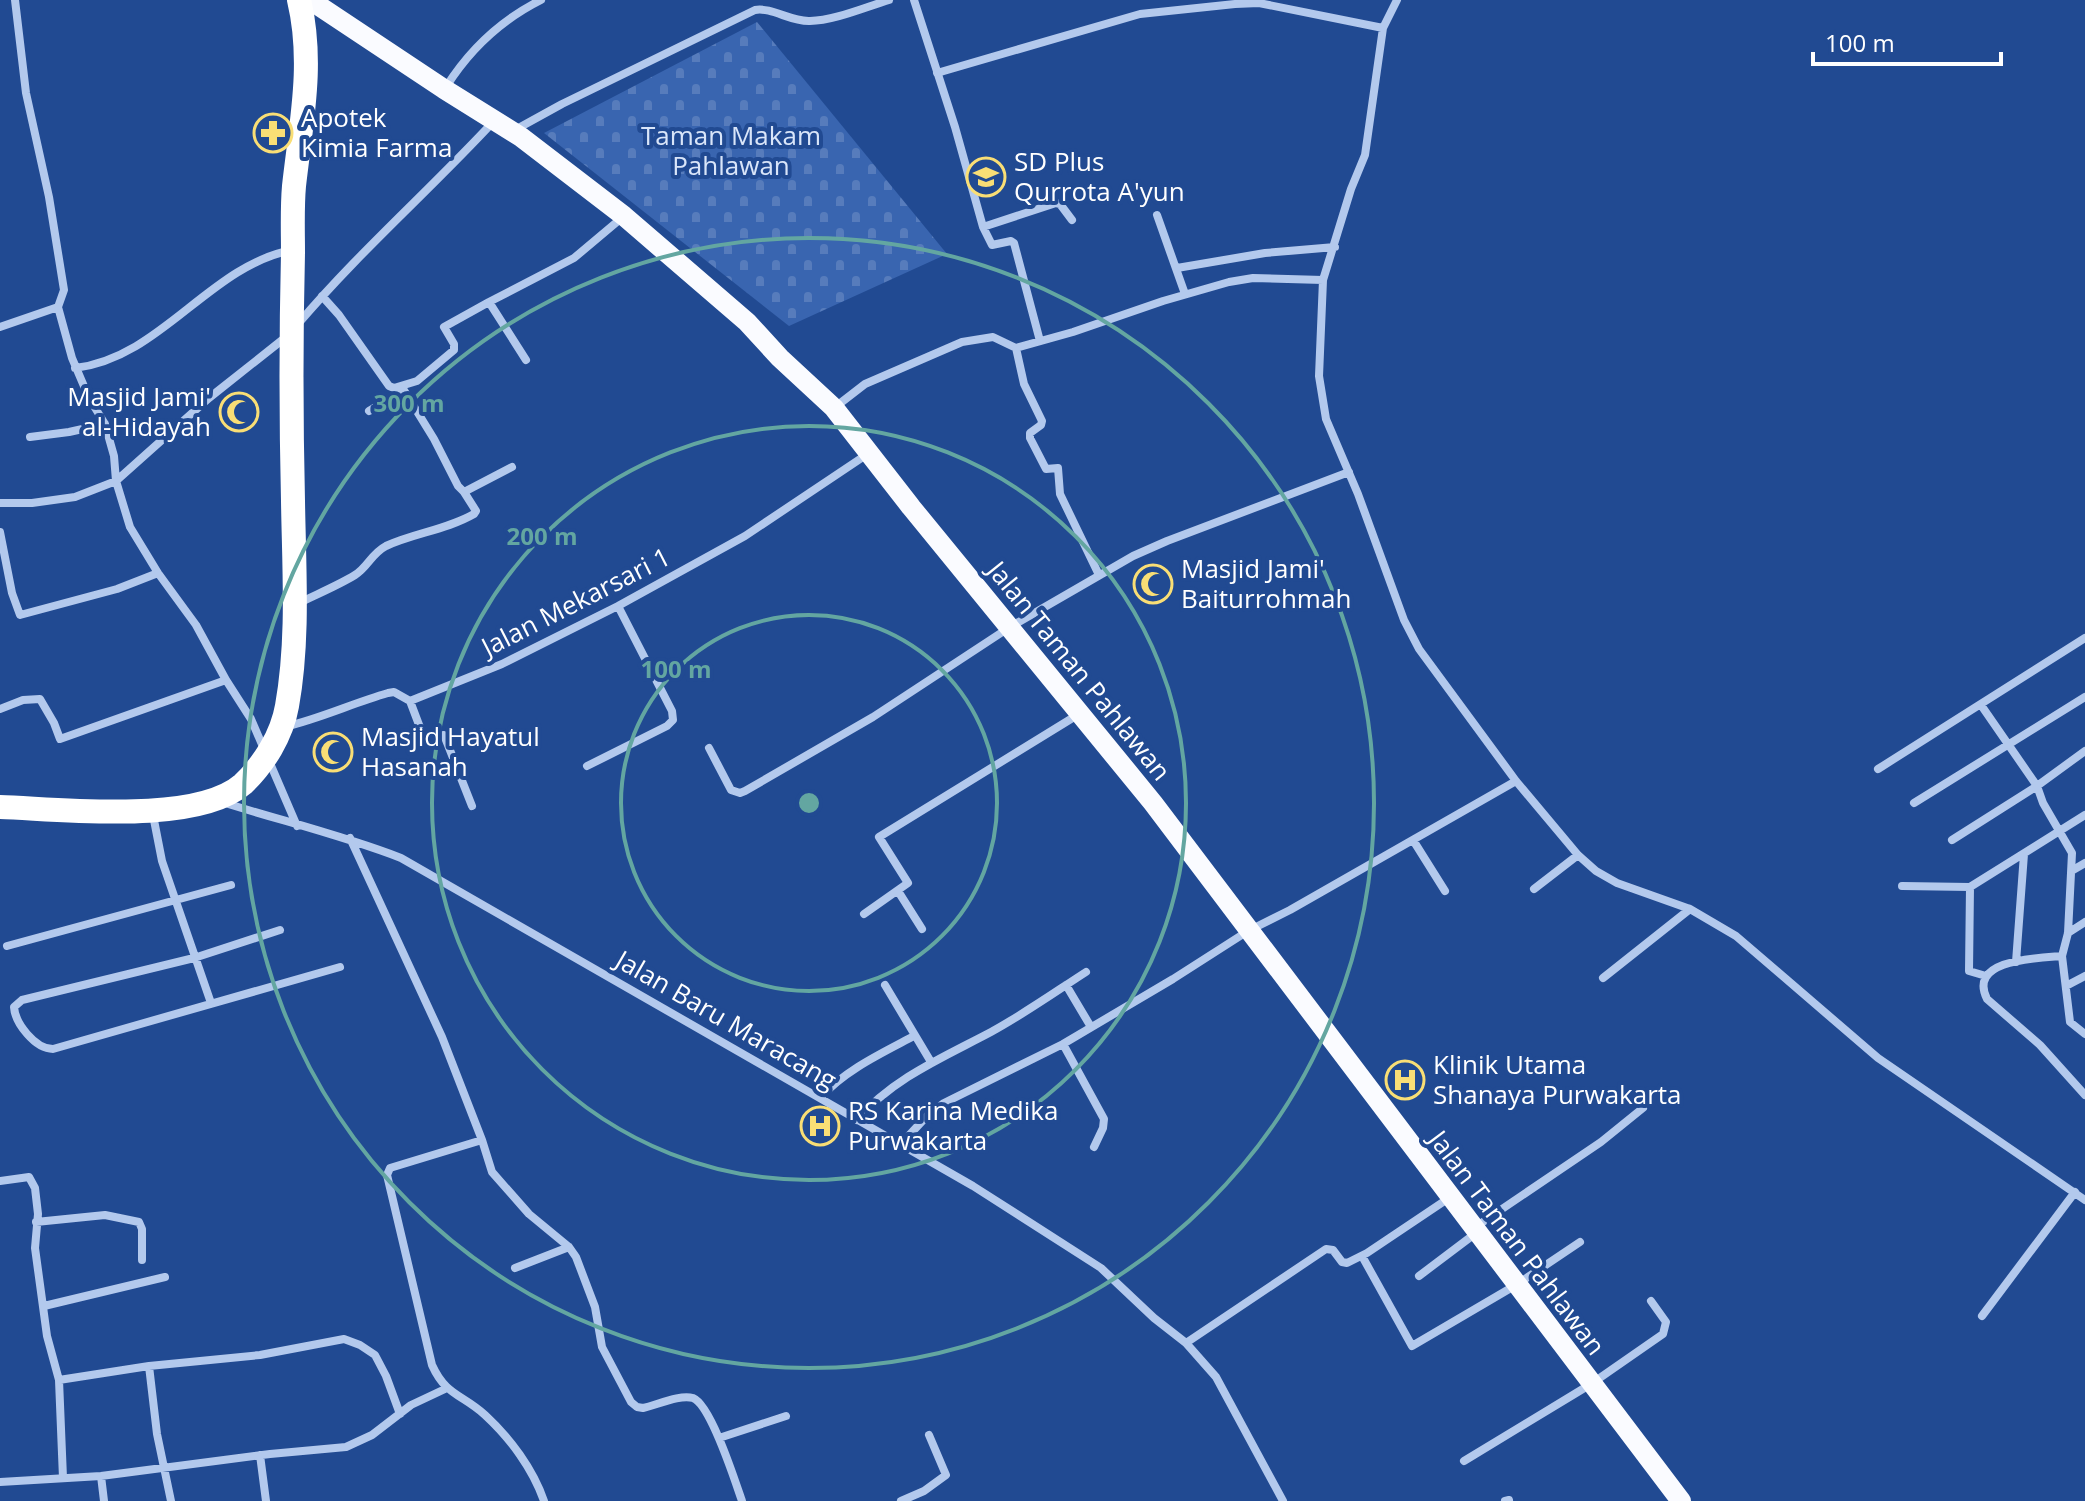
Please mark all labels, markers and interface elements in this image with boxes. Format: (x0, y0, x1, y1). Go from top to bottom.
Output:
scale bar (1813, 16, 2001, 66)
text: 100 m (1825, 26, 1895, 59)
place label: Apotek Kimia Farma (301, 99, 452, 165)
pharmacy icon: Apotek Kimia Farma (252, 112, 294, 154)
park label: Taman Makam Pahlawan (641, 117, 821, 183)
place label: SD Plus Qurrota A'yun (1014, 143, 1185, 209)
school or university icon: SD Plus Qurrota A'yun (965, 156, 1007, 198)
place label: Masjid Jami' al-Hidayah (67, 378, 211, 444)
text: 300 m (374, 386, 444, 419)
mosque icon: Masjid Jami' al-Hidayah (218, 391, 260, 433)
text: 200 m (507, 519, 577, 552)
street label: Jalan Mekarsari 1 (472, 538, 676, 666)
place label: Masjid Jami' Baiturrohmah (1181, 550, 1351, 616)
street label: Jalan Taman Pahlawan (978, 551, 1180, 788)
mosque icon: Masjid Jami' Baiturrohmah (1132, 563, 1174, 605)
text: 100 m (641, 652, 711, 685)
place label: Masjid Hayatul Hasanah (361, 718, 540, 784)
mosque icon: Masjid Hayatul Hasanah (312, 731, 354, 773)
centre of rings (795, 789, 823, 817)
street label: Jalan Baru Maracang (607, 940, 844, 1097)
place label: Klinik Utama Shanaya Purwakarta (1433, 1046, 1682, 1112)
hospital icon: Klinik Utama Shanaya Purwakarta (1384, 1059, 1426, 1101)
place label: RS Karina Medika Purwakarta (848, 1092, 1058, 1158)
hospital icon: RS Karina Medika Purwakarta (799, 1105, 841, 1147)
street label: Jalan Taman Pahlawan (1420, 1120, 1614, 1362)

